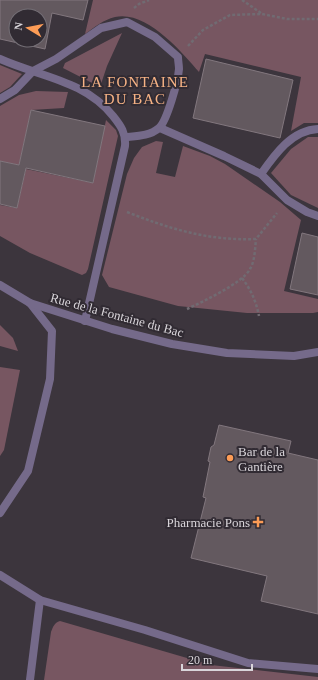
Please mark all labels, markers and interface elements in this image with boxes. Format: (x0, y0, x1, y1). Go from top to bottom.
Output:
north arrow (8, 8, 48, 48)
text: N (12, 21, 25, 31)
district label: LA FONTAINE DU BAC (81, 74, 189, 107)
street label: Rue de la Fontaine du Bac (49, 290, 186, 340)
place label: Bar de la Gantière (238, 444, 285, 474)
marker: Bar de la Gantière (225, 453, 235, 463)
place label: Pharmacie Pons (167, 515, 250, 530)
marker: Pharmacie Pons (253, 517, 263, 527)
scale bar (182, 646, 252, 672)
text: 20 m (188, 653, 213, 667)

